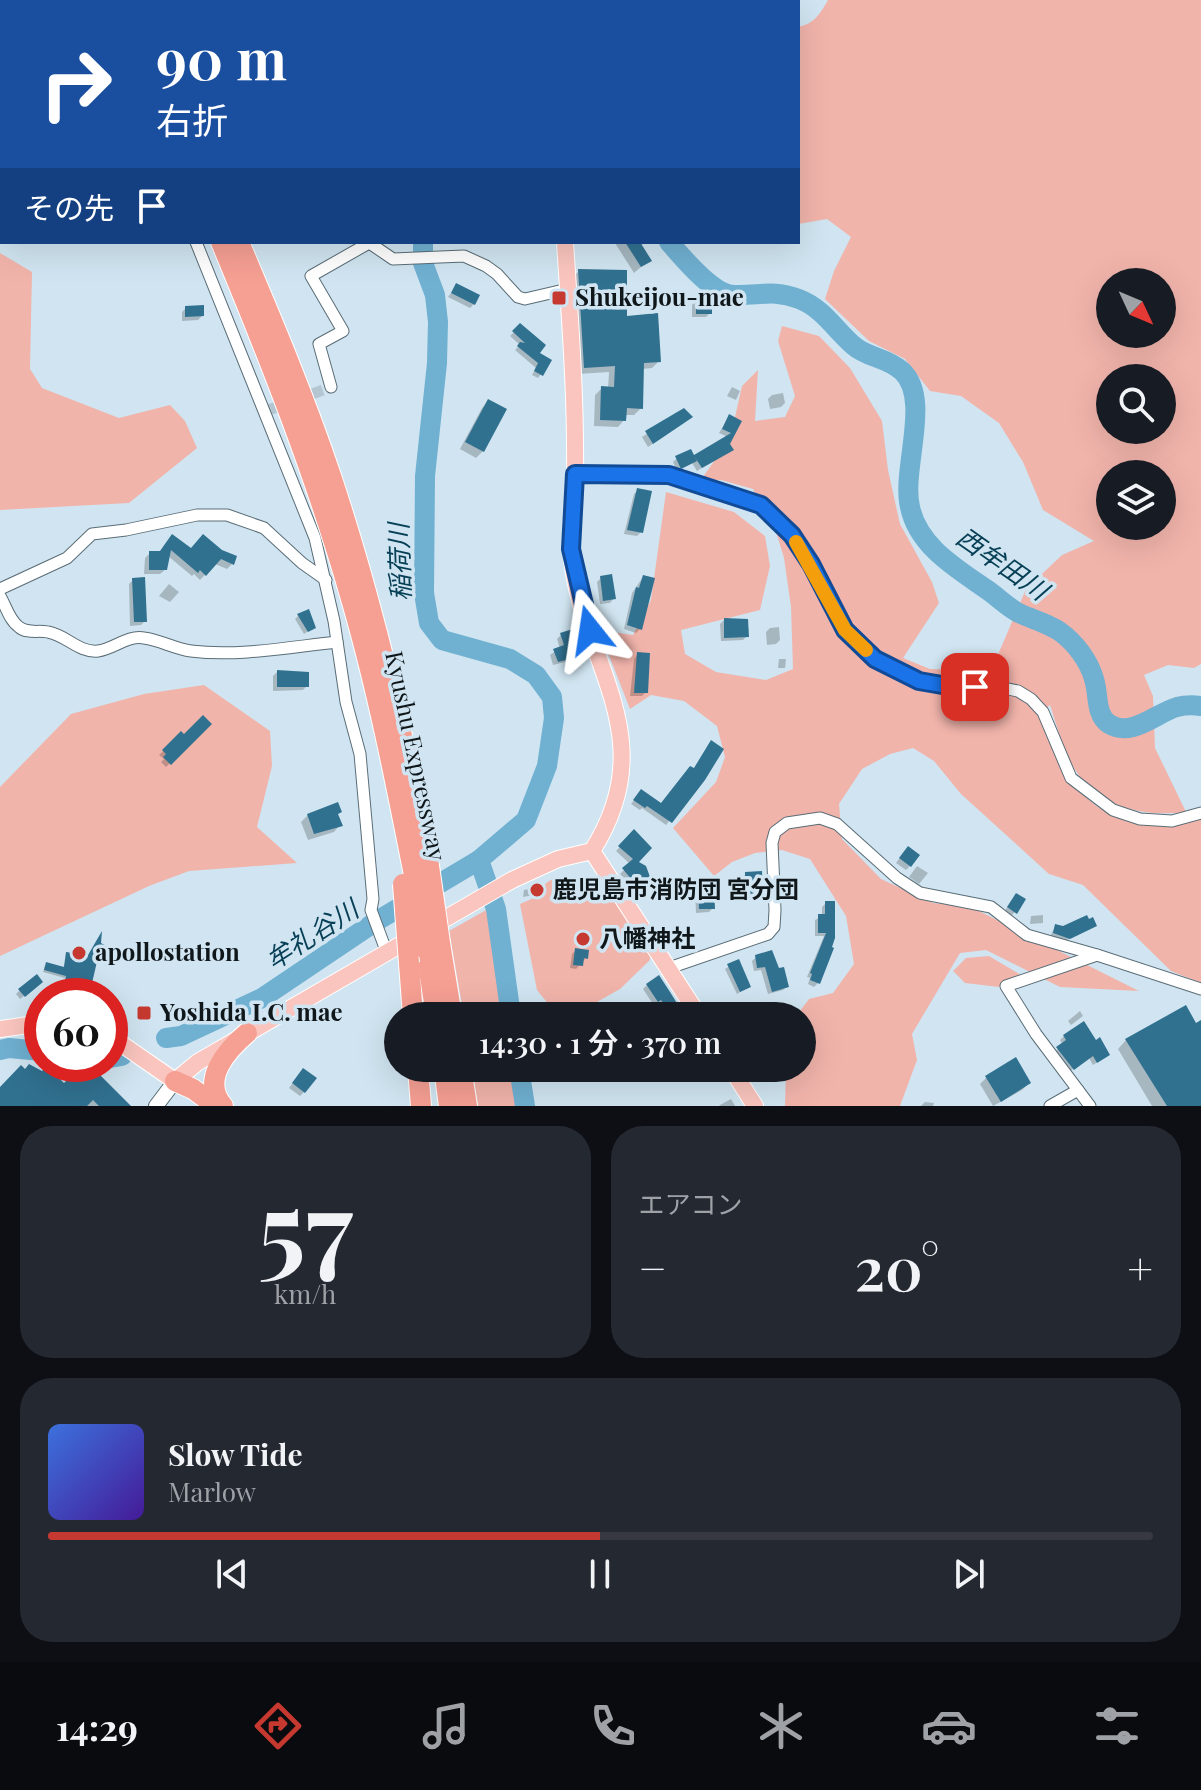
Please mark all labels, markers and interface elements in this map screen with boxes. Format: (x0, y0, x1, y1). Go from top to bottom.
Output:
text: 90 m (156, 20, 287, 95)
icon: right (24, 32, 128, 136)
text: 右折 (156, 95, 228, 143)
icon: arrive (130, 184, 174, 228)
text: その先 (24, 187, 114, 227)
north arrow (1096, 268, 1176, 348)
map controls (1096, 268, 1176, 540)
place label: Shukeijou-mae (575, 280, 744, 312)
marker: Shukeijou-mae (550, 289, 568, 307)
button: search (1096, 364, 1176, 444)
button: layers (1096, 460, 1176, 540)
water label: 稲荷川 (380, 519, 417, 602)
water label: 西牟田川 (950, 519, 1058, 609)
position arrow (548, 588, 632, 672)
street label: Kyushu Expressway (379, 648, 455, 863)
pin (941, 653, 1009, 721)
icon: arrive (953, 665, 997, 709)
place label: 鹿児島市消防団 宮分団 (553, 872, 799, 904)
marker: 鹿児島市消防団 宮分団 (528, 881, 546, 899)
water label: 牟礼谷川 (258, 889, 367, 977)
place label: 八幡神社 (599, 921, 695, 953)
marker: 八幡神社 (574, 930, 592, 948)
place label: apollostation (95, 935, 240, 967)
marker: apollostation (70, 944, 88, 962)
speed limit sign: 60 (24, 978, 128, 1082)
place label: Yoshida I.C. mae (159, 995, 343, 1027)
marker: Yoshida I.C. mae (135, 1004, 153, 1022)
text: 14:30 · 1 分 · 370 m (479, 1022, 721, 1062)
text: 57 (258, 1154, 353, 1293)
text: エアコン (639, 1186, 743, 1221)
text: 20° (854, 1226, 940, 1306)
text: − (639, 1237, 667, 1296)
text: + (1127, 1237, 1153, 1296)
text: km/h (274, 1276, 336, 1311)
text: Slow Tide (168, 1434, 303, 1474)
text: Marlow (168, 1474, 256, 1509)
icon: previous (210, 1552, 254, 1596)
icon: pause (578, 1552, 622, 1596)
icon: next (947, 1552, 991, 1596)
icon: directions (250, 1698, 306, 1754)
icon: music (418, 1698, 474, 1754)
icon: phone (585, 1698, 641, 1754)
icon: climate (753, 1698, 809, 1754)
icon: car (921, 1698, 977, 1754)
icon: filters (1089, 1698, 1145, 1754)
text: 14:29 (56, 1702, 138, 1750)

